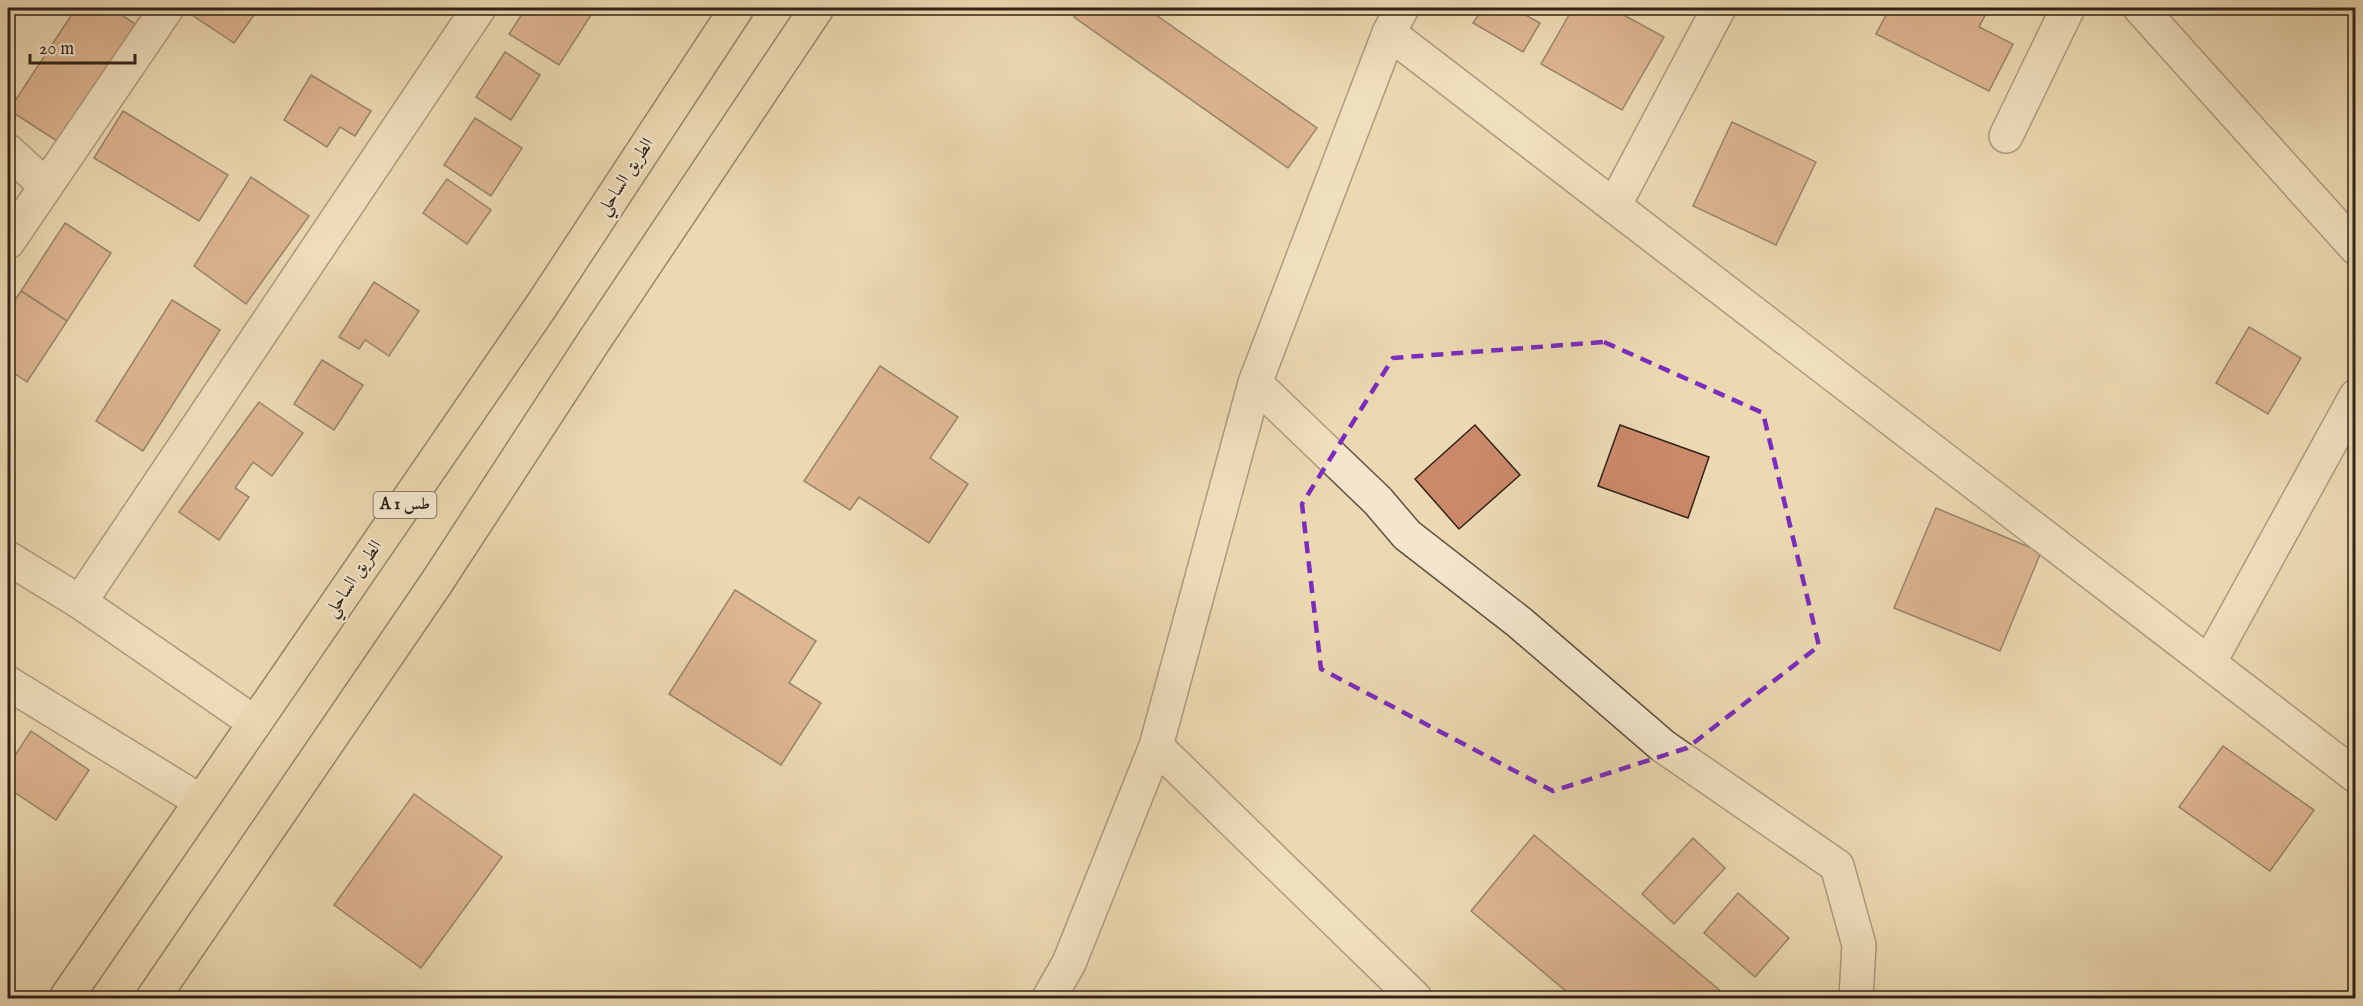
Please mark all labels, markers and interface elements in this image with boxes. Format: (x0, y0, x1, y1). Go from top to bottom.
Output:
scale bar (30, 27, 135, 65)
text: 20 m (39, 38, 74, 61)
street label: الطريق الساحلي (592, 134, 663, 222)
road number: A 1 طس (374, 492, 436, 518)
street label: الطريق الساحلي (320, 536, 391, 624)

